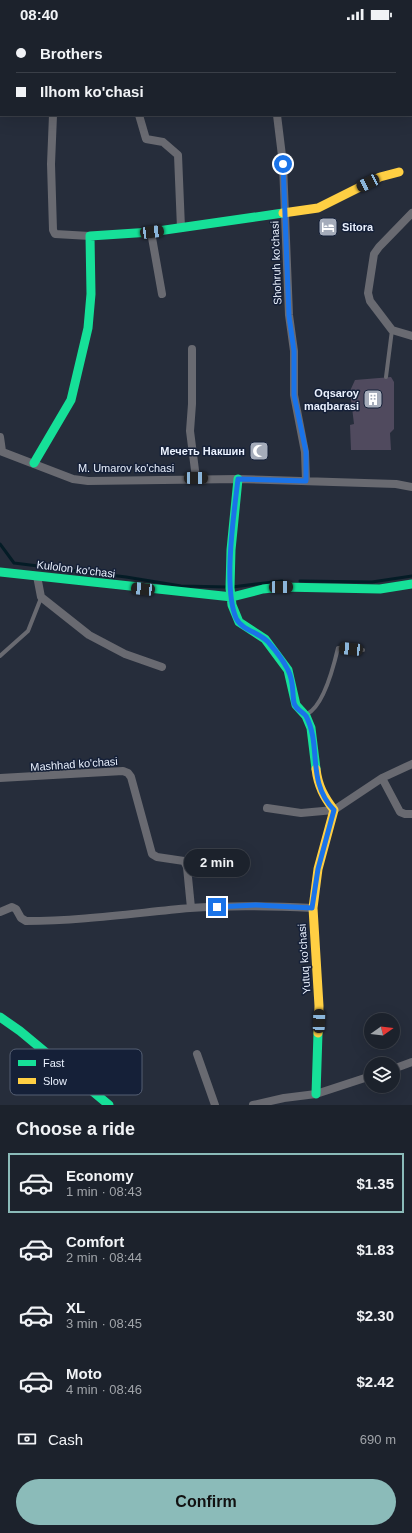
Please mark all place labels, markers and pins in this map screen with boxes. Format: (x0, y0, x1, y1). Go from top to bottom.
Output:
hotel icon: Sitora (317, 216, 339, 238)
place label: Sitora (342, 221, 374, 233)
place label: Oqsaroy maqbarasi (304, 387, 360, 412)
building icon: Oqsaroy maqbarasi (362, 388, 384, 410)
mosque icon: Мечеть Накшин (248, 440, 270, 462)
place label: Мечеть Накшин (160, 445, 245, 457)

